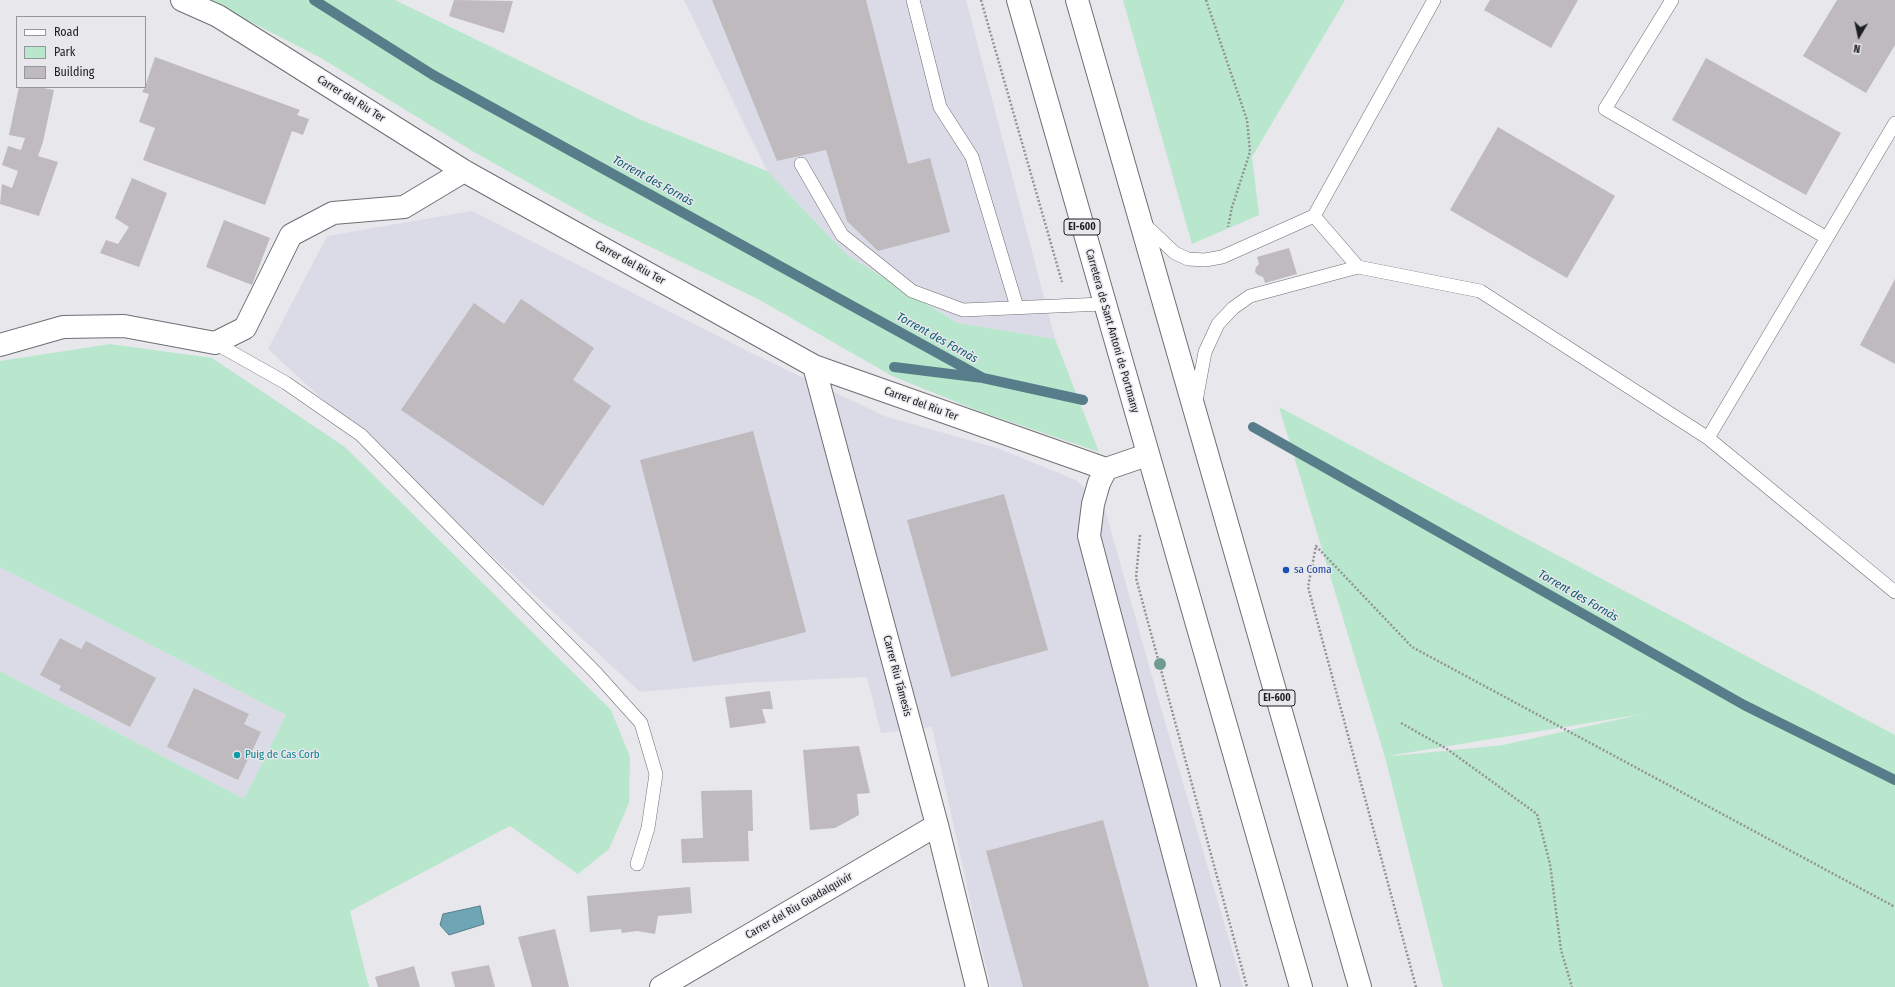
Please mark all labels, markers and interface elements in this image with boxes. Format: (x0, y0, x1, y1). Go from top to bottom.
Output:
legend (16, 16, 146, 88)
north arrow (1839, 16, 1879, 56)
text: Road (54, 25, 79, 39)
text: N (1853, 41, 1861, 55)
text: Park (54, 45, 75, 59)
text: Building (54, 65, 94, 79)
street label: Carrer del Riu Ter (315, 73, 387, 125)
water label: Torrent des Fornàs (610, 153, 696, 209)
road number: EI-600 (1064, 219, 1100, 235)
street label: Carrer del Riu Ter (593, 238, 667, 288)
street label: Carretera de Sant Antoni de Portmany (1082, 248, 1142, 414)
water label: Torrent des Fornàs (894, 310, 980, 366)
street label: Carrer del Riu Ter (882, 384, 960, 424)
place label: sa Coma (1294, 563, 1332, 577)
marker: sa Coma (1281, 565, 1291, 575)
water label: Torrent des Fornàs (1535, 567, 1621, 625)
street label: Carrer Riu Támesis (880, 634, 914, 718)
road number: EI-600 (1259, 690, 1295, 706)
place label: Puig de Cas Corb (245, 748, 320, 762)
marker: Puig de Cas Corb (232, 750, 242, 760)
street label: Carrer del Riu Guadalquivir (743, 870, 855, 942)

